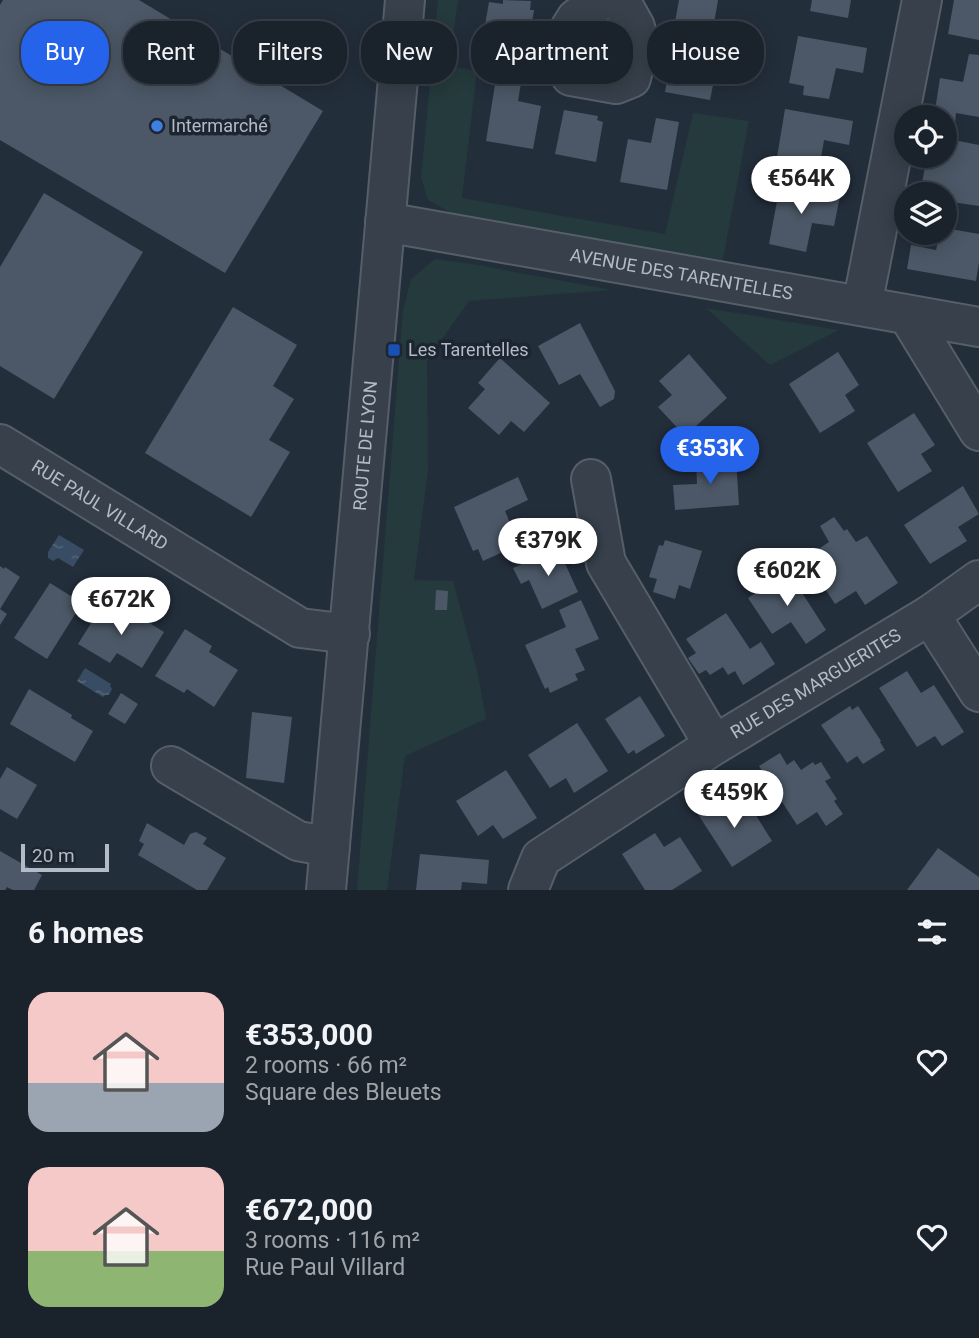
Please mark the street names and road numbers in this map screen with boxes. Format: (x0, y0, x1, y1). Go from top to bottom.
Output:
street label: AVENUE DES TARENTELLES (568, 244, 795, 304)
street label: ROUTE DE LYON (349, 380, 381, 512)
street label: RUE PAUL VILLARD (28, 455, 172, 554)
street label: RUE DES MARGUERITES (727, 624, 905, 743)

